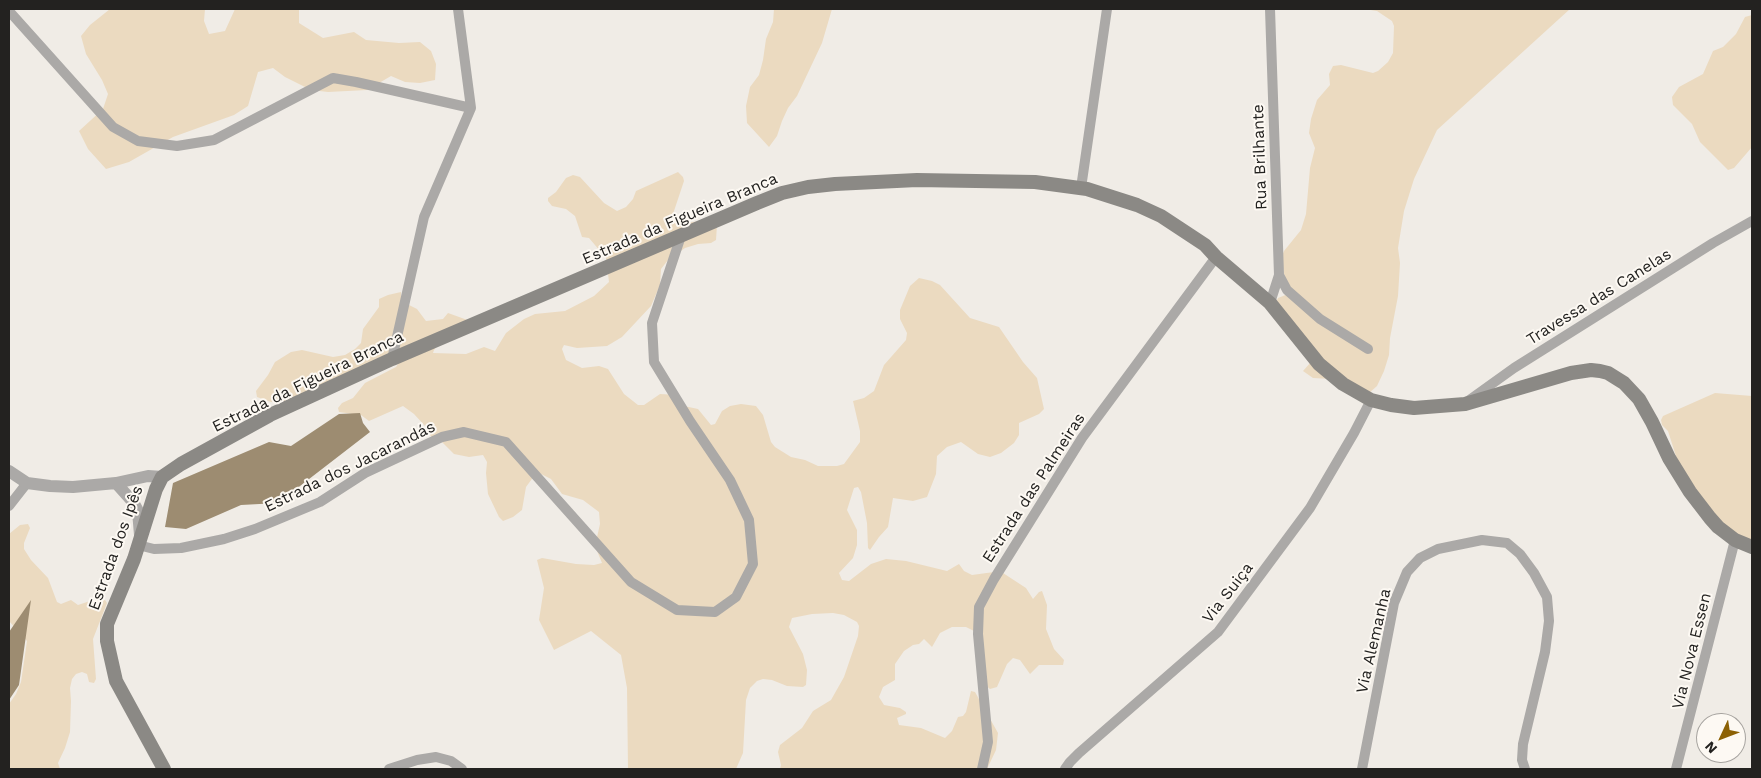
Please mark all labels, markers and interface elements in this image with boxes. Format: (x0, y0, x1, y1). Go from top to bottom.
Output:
street label: Rua Brilhante (1249, 104, 1271, 210)
street label: Estrada da Figueira Branca (579, 169, 781, 269)
street label: Travessa das Canelas (1523, 245, 1675, 349)
street label: Estrada da Figueira Branca (209, 327, 407, 437)
street label: Estrada das Palmeiras (978, 410, 1090, 566)
street label: Estrada dos Jacarandás (262, 417, 438, 517)
street label: Estrada dos Ipês (85, 483, 147, 613)
street label: Via Suiça (1198, 559, 1258, 627)
street label: Via Alemanha (1353, 587, 1395, 695)
street label: Via Nova Essen (1668, 591, 1716, 711)
north arrow (1696, 713, 1746, 763)
text: N (1701, 738, 1720, 757)

